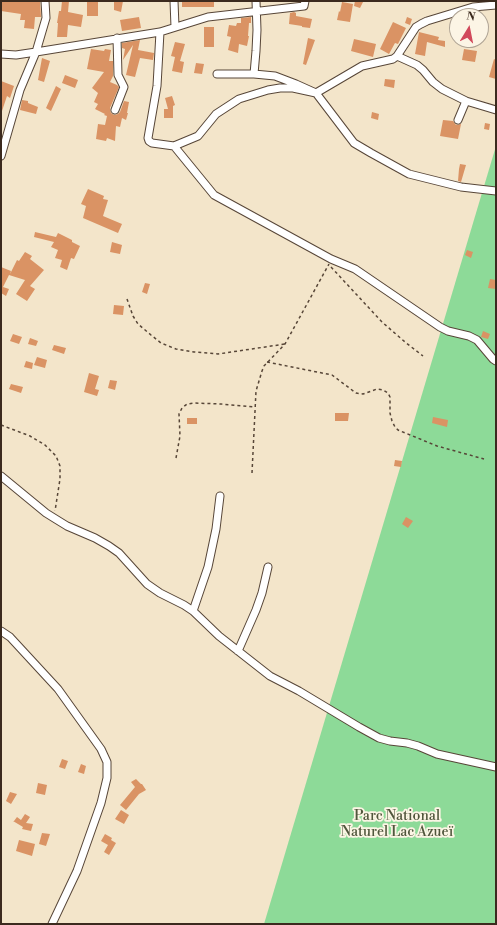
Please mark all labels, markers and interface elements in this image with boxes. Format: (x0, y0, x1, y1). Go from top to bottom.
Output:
north arrow (449, 8, 489, 48)
text: N (465, 10, 476, 25)
park label: Parc National Naturel Lac Azueï (341, 809, 453, 842)

